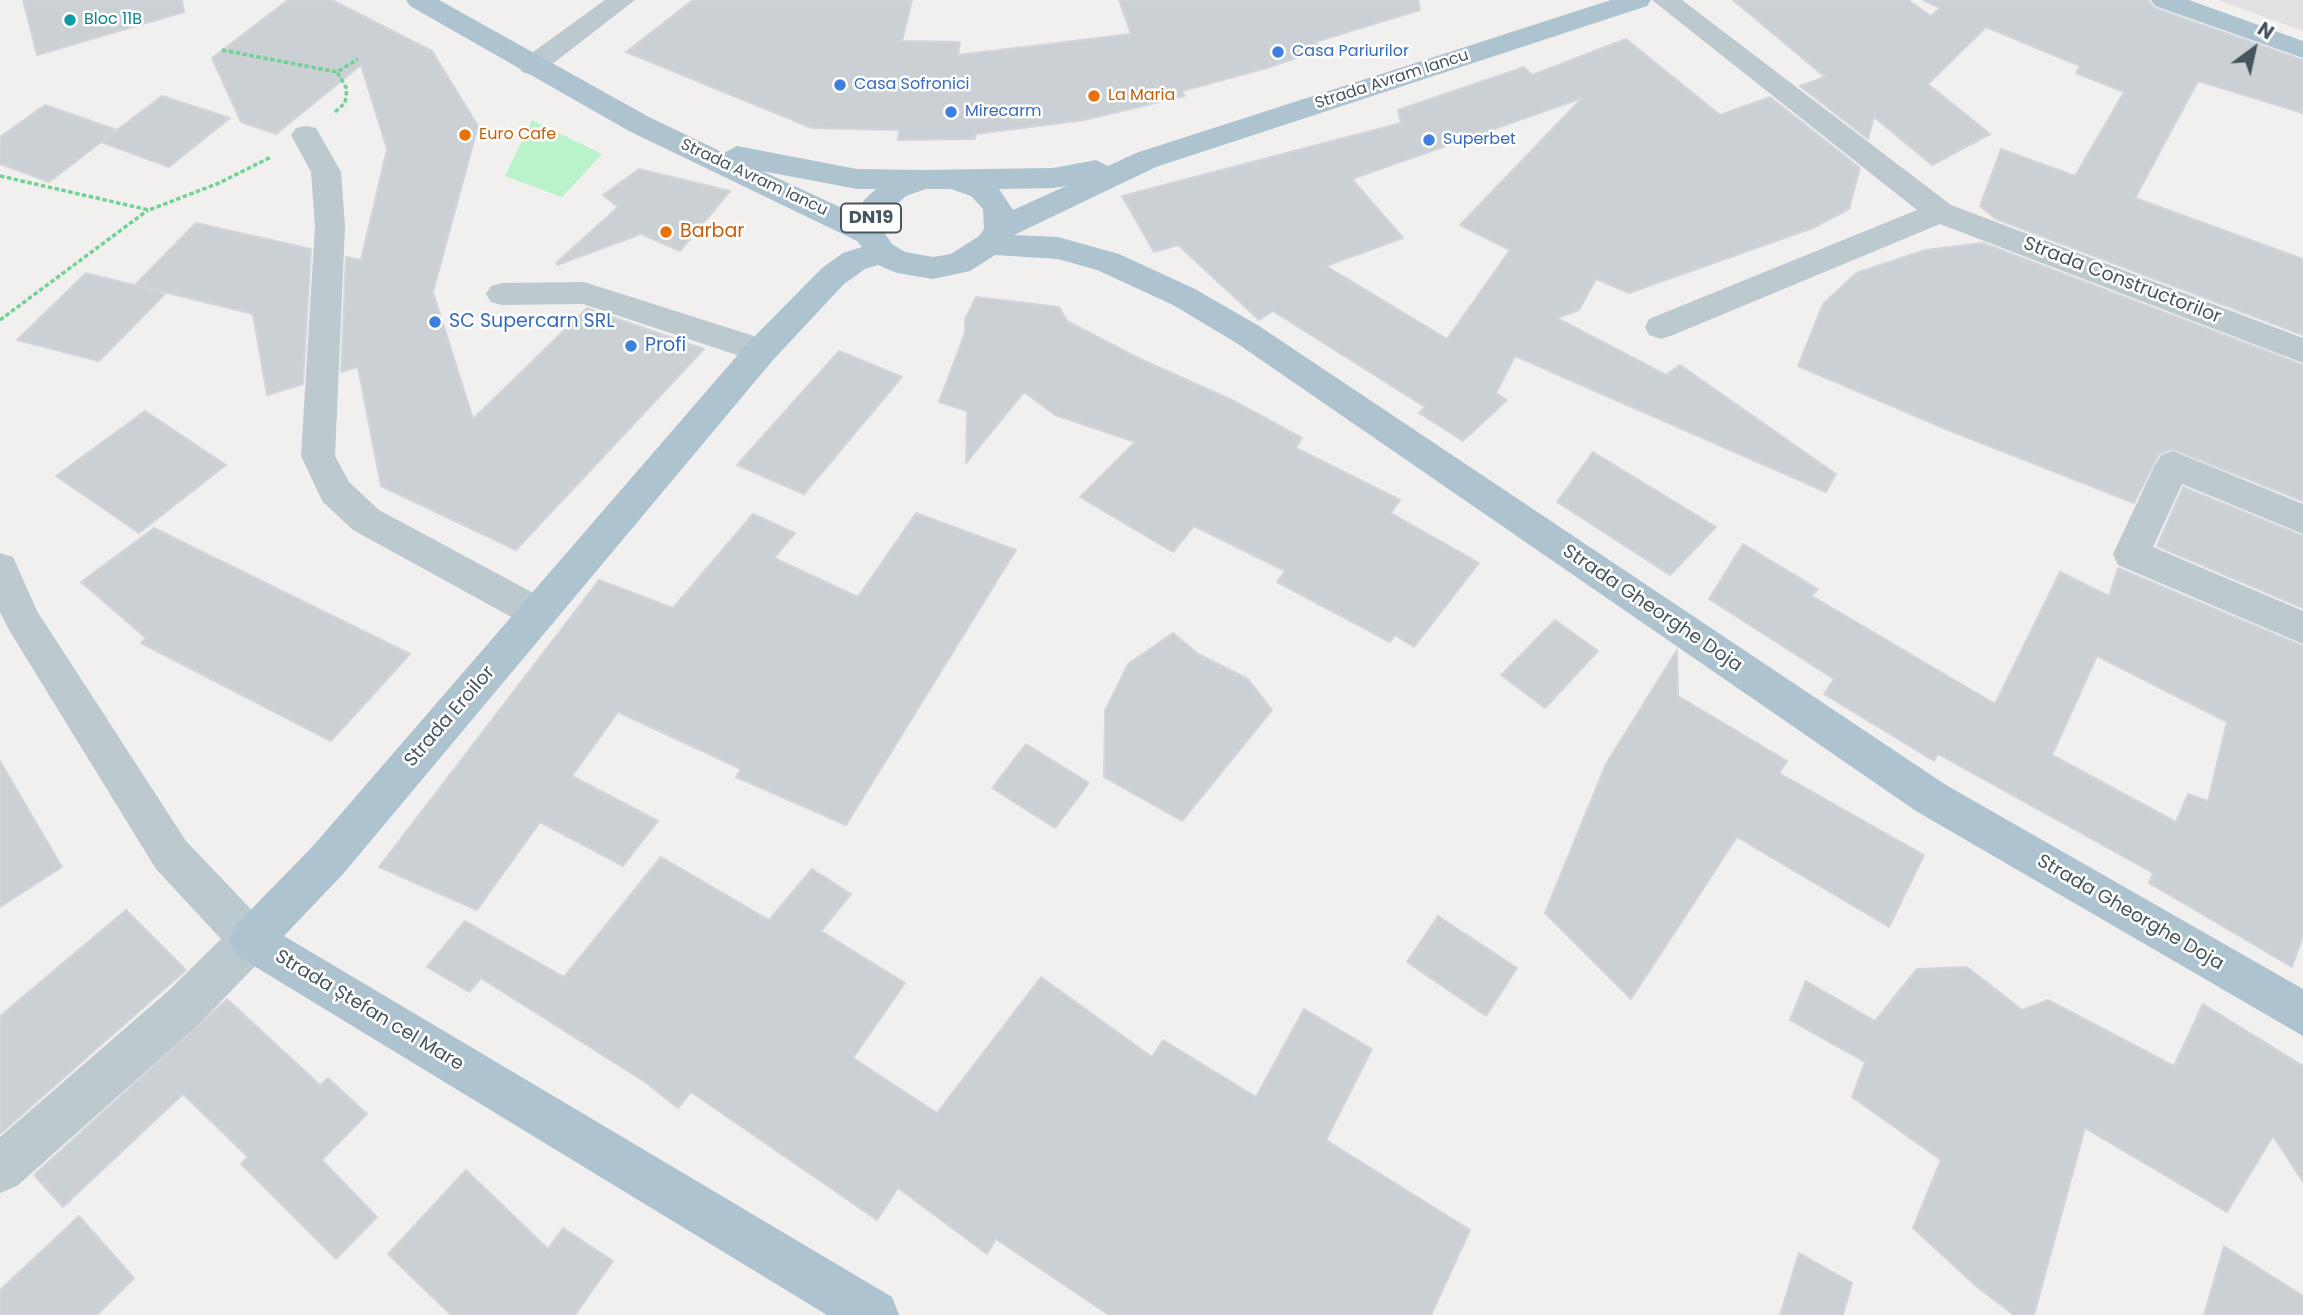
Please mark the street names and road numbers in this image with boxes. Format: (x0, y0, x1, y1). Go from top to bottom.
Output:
street label: Strada Avram Iancu (1313, 46, 1471, 114)
street label: Strada Avram Iancu (677, 135, 831, 221)
road number: DN19 (841, 204, 901, 232)
street label: Strada Constructorilor (2020, 233, 2224, 329)
street label: Strada Gheorghe Doja (1558, 540, 1746, 678)
street label: Strada Eroilor (400, 662, 500, 772)
street label: Strada Gheorghe Doja (2033, 850, 2227, 976)
street label: Strada Ștefan cel Mare (271, 946, 467, 1076)

